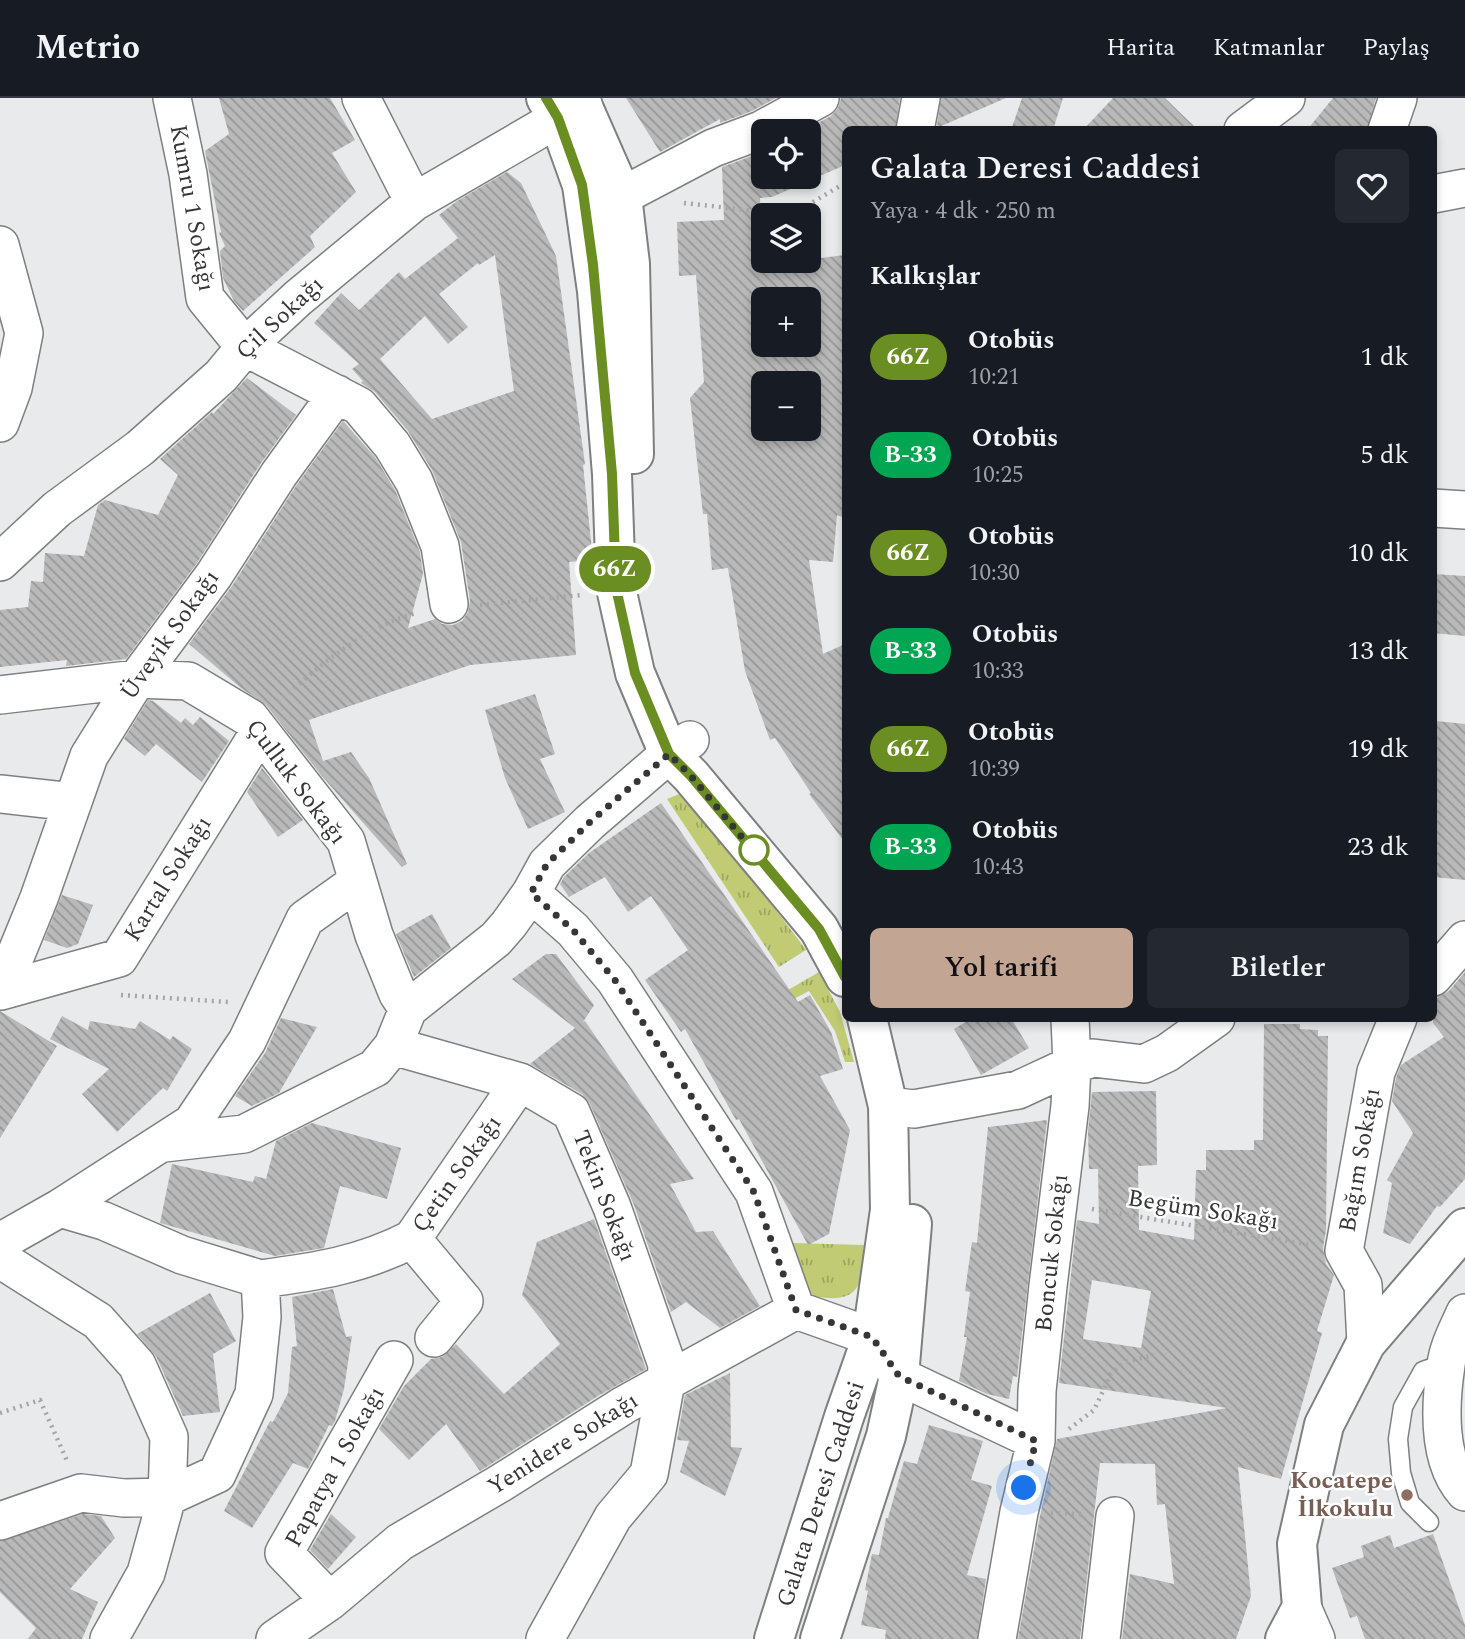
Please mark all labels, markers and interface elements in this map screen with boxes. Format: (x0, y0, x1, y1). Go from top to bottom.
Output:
text: Metrio (35, 23, 140, 73)
text: Harita (1107, 30, 1175, 66)
text: Katmanlar (1213, 30, 1325, 66)
text: Paylaş (1363, 30, 1430, 66)
map controls (751, 119, 821, 441)
button: locate (751, 119, 821, 189)
street label: Kumru 1 Sokağı (160, 122, 224, 294)
text: Galata Deresi Caddesi (870, 143, 1201, 193)
button: heart (1335, 149, 1409, 223)
text: Yaya · 4 dk · 250 m (870, 194, 1056, 229)
button: layers (751, 203, 821, 273)
text: Kalkışlar (870, 256, 980, 296)
street label: Çil Sokağı (228, 268, 332, 368)
button: + (751, 287, 821, 357)
text: Otobüs (968, 320, 1055, 360)
text: 1 dk (1360, 337, 1409, 377)
text: 66Z (887, 339, 930, 375)
text: 10:21 (968, 360, 1020, 395)
button: − (751, 371, 821, 441)
text: Otobüs (972, 418, 1058, 458)
text: 5 dk (1360, 435, 1409, 475)
text: B-33 (884, 437, 937, 473)
text: 10:25 (972, 458, 1023, 493)
text: Otobüs (968, 516, 1055, 556)
text: 10 dk (1347, 533, 1409, 573)
text: 66Z (887, 535, 930, 571)
line badge: 66Z (575, 546, 655, 592)
text: 66Z (593, 551, 637, 587)
text: 10:30 (968, 556, 1020, 591)
street label: Üveyik Sokağı (112, 562, 228, 708)
text: Otobüs (972, 614, 1058, 654)
text: 13 dk (1347, 631, 1409, 671)
text: B-33 (884, 633, 937, 669)
text: 10:33 (972, 654, 1023, 689)
street label: Çulluk Sokağı (237, 712, 355, 852)
text: Otobüs (968, 712, 1055, 752)
text: 19 dk (1347, 729, 1409, 769)
text: 66Z (887, 731, 930, 767)
text: 10:39 (968, 752, 1020, 787)
street label: Kartal Sokağı (115, 809, 221, 949)
text: Otobüs (972, 810, 1058, 850)
text: 23 dk (1347, 827, 1409, 867)
text: B-33 (884, 829, 937, 865)
unlabelled marker (739, 835, 769, 865)
text: 10:43 (972, 850, 1023, 885)
button: Yol tarifi (870, 928, 1133, 1008)
button: Biletler (1147, 928, 1409, 1008)
street label: Bağım Sokağı (1330, 1085, 1390, 1235)
street label: Çetin Sokağı (403, 1108, 511, 1240)
street label: Tekin Sokağı (562, 1125, 646, 1267)
street label: Boncuk Sokağı (1026, 1172, 1078, 1334)
street label: Begüm Sokağı (1125, 1180, 1281, 1240)
street label: Galata Deresi Caddesi (767, 1376, 875, 1612)
street label: Papatya 1 Sokağı (276, 1380, 394, 1554)
street label: Yenidere Sokağı (480, 1383, 646, 1505)
place label: Kocatepe İlkokulu (1290, 1463, 1393, 1527)
your location (1006, 1470, 1041, 1505)
marker: Kocatepe İlkokulu (1399, 1487, 1415, 1503)

